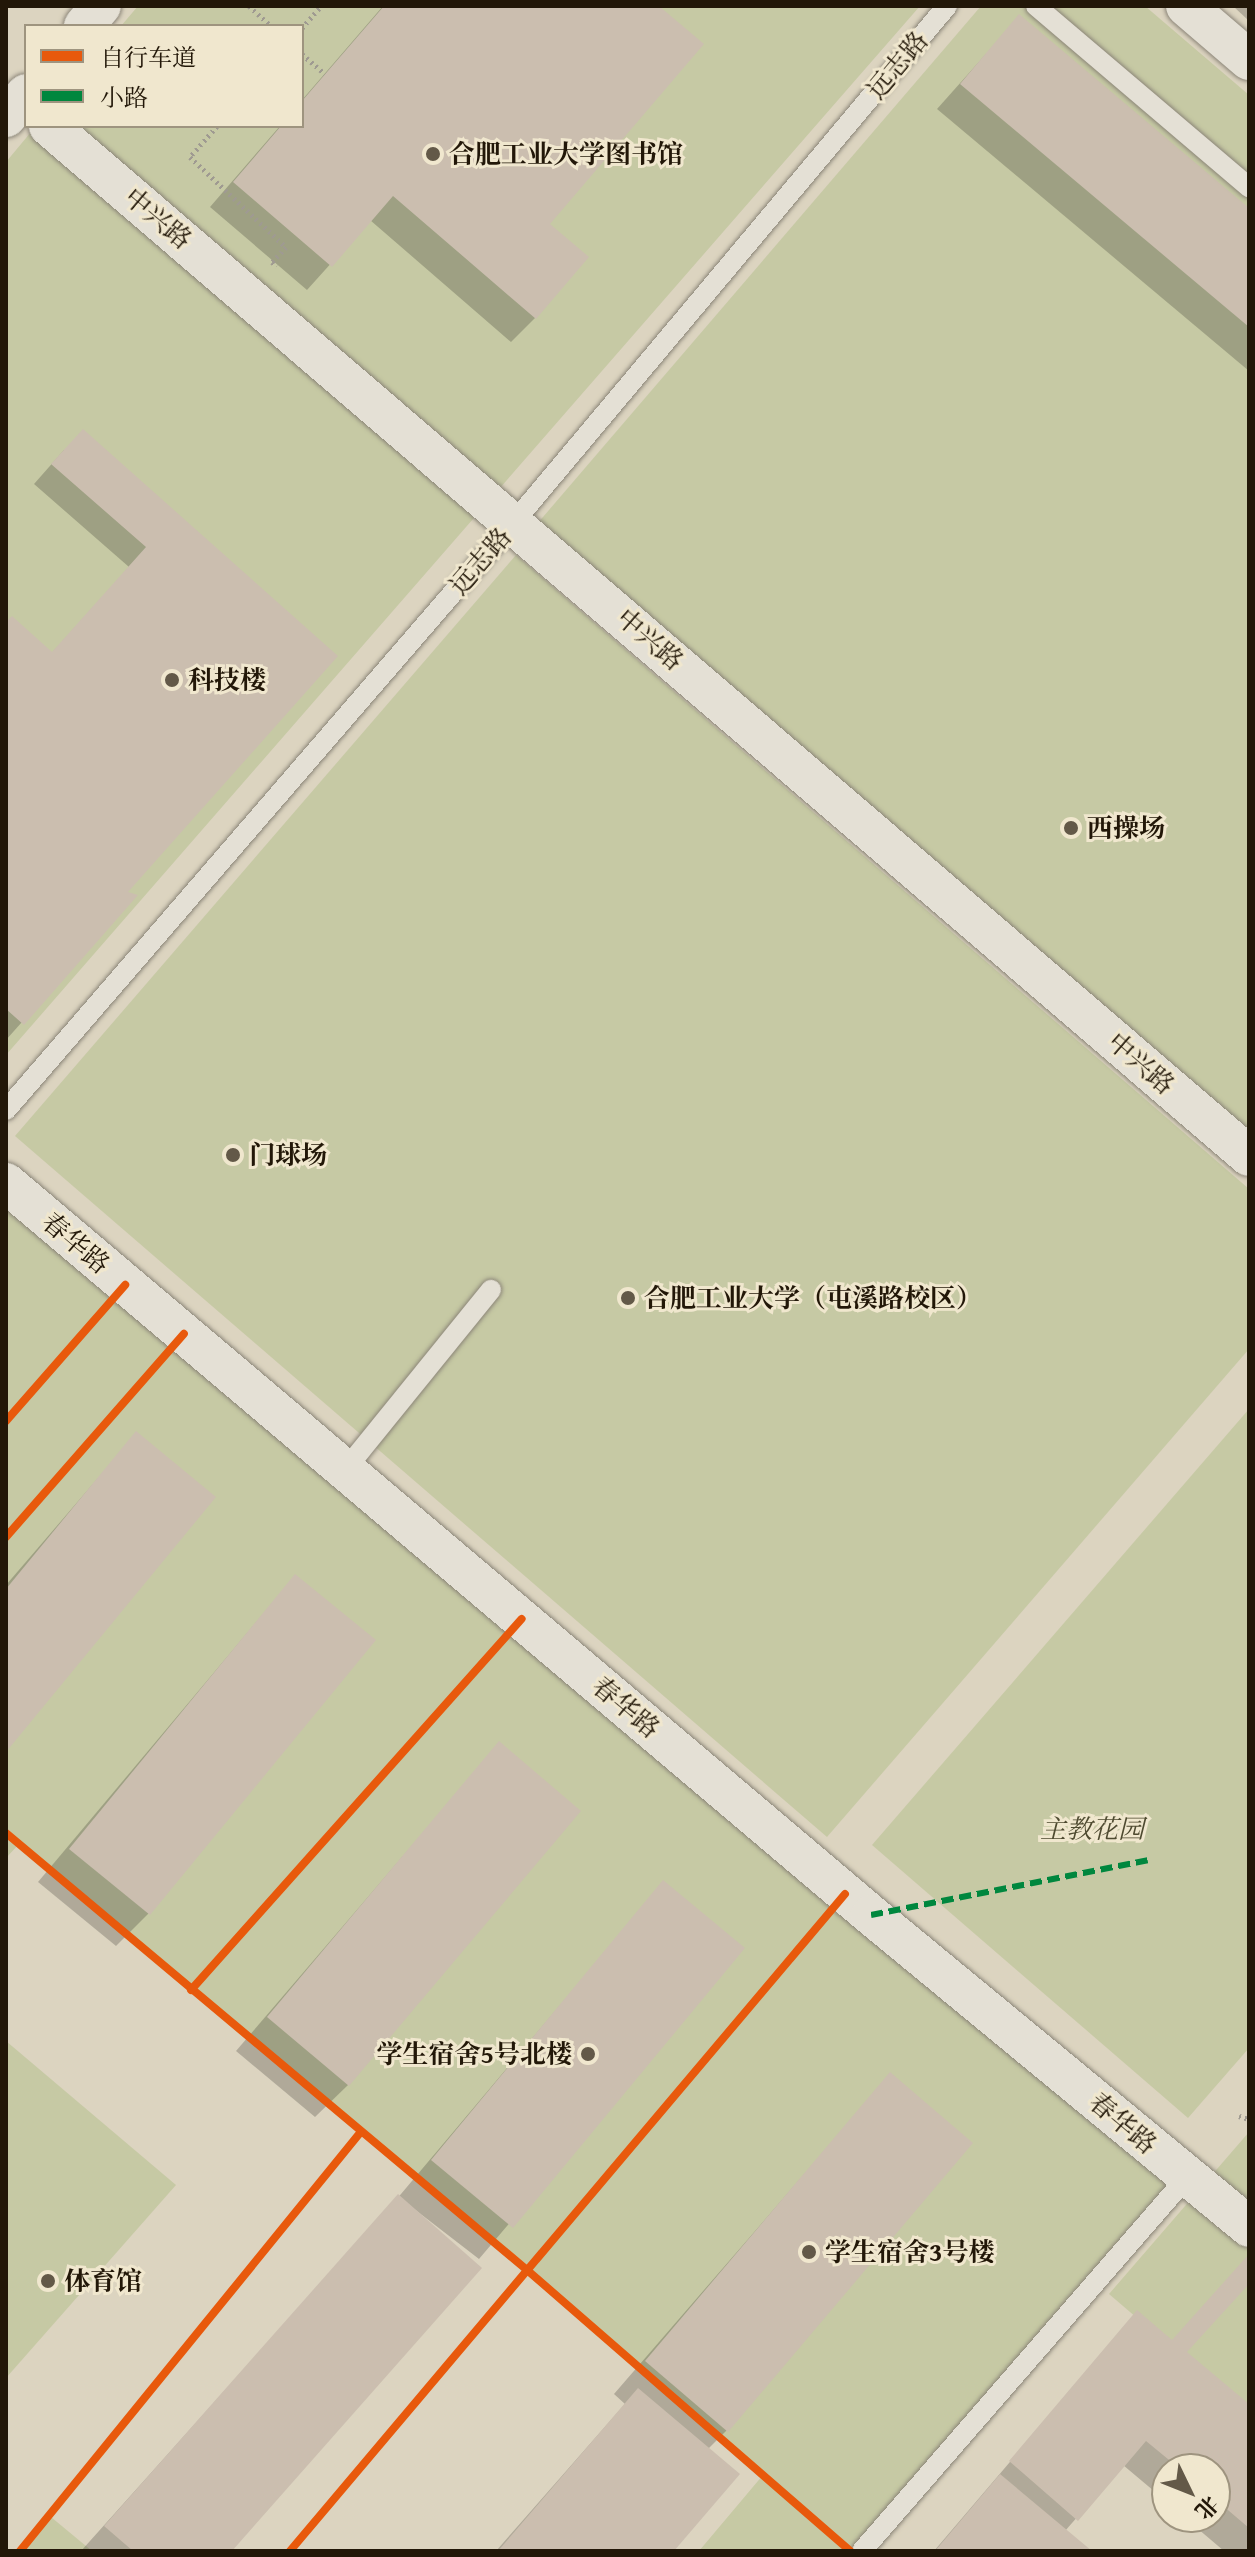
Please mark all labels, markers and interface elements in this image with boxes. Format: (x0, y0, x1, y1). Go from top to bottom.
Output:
legend (24, 24, 304, 128)
street label: 远志路 (860, 25, 934, 105)
text: 自行车道 (100, 40, 196, 75)
text: 小路 (100, 80, 148, 115)
place label: 合肥工业大学图书馆 (449, 138, 683, 170)
marker: 合肥工业大学图书馆 (424, 145, 442, 163)
street label: 中兴路 (118, 181, 198, 255)
street label: 远志路 (443, 521, 517, 601)
street label: 中兴路 (610, 602, 690, 676)
place label: 科技楼 (188, 664, 266, 696)
marker: 科技楼 (163, 671, 181, 689)
place label: 西操场 (1087, 812, 1165, 844)
marker: 西操场 (1062, 819, 1080, 837)
street label: 中兴路 (1101, 1026, 1181, 1100)
place label: 门球场 (249, 1139, 327, 1171)
marker: 门球场 (224, 1146, 242, 1164)
street label: 春华路 (36, 1206, 116, 1280)
place label: 合肥工业大学（屯溪路校区） (644, 1282, 982, 1314)
marker: 合肥工业大学（屯溪路校区） (619, 1289, 637, 1307)
street label: 春华路 (586, 1670, 666, 1744)
park label: 主教花园 (1040, 1813, 1144, 1845)
place label: 学生宿舍5号北楼 (377, 2038, 572, 2070)
marker: 学生宿舍5号北楼 (579, 2045, 597, 2063)
street label: 春华路 (1083, 2086, 1163, 2160)
place label: 学生宿舍3号楼 (825, 2236, 994, 2268)
marker: 学生宿舍3号楼 (800, 2243, 818, 2261)
place label: 体育馆 (64, 2265, 142, 2297)
marker: 体育馆 (39, 2272, 57, 2290)
north arrow (1151, 2453, 1231, 2533)
text: 北 (1188, 2489, 1226, 2527)

